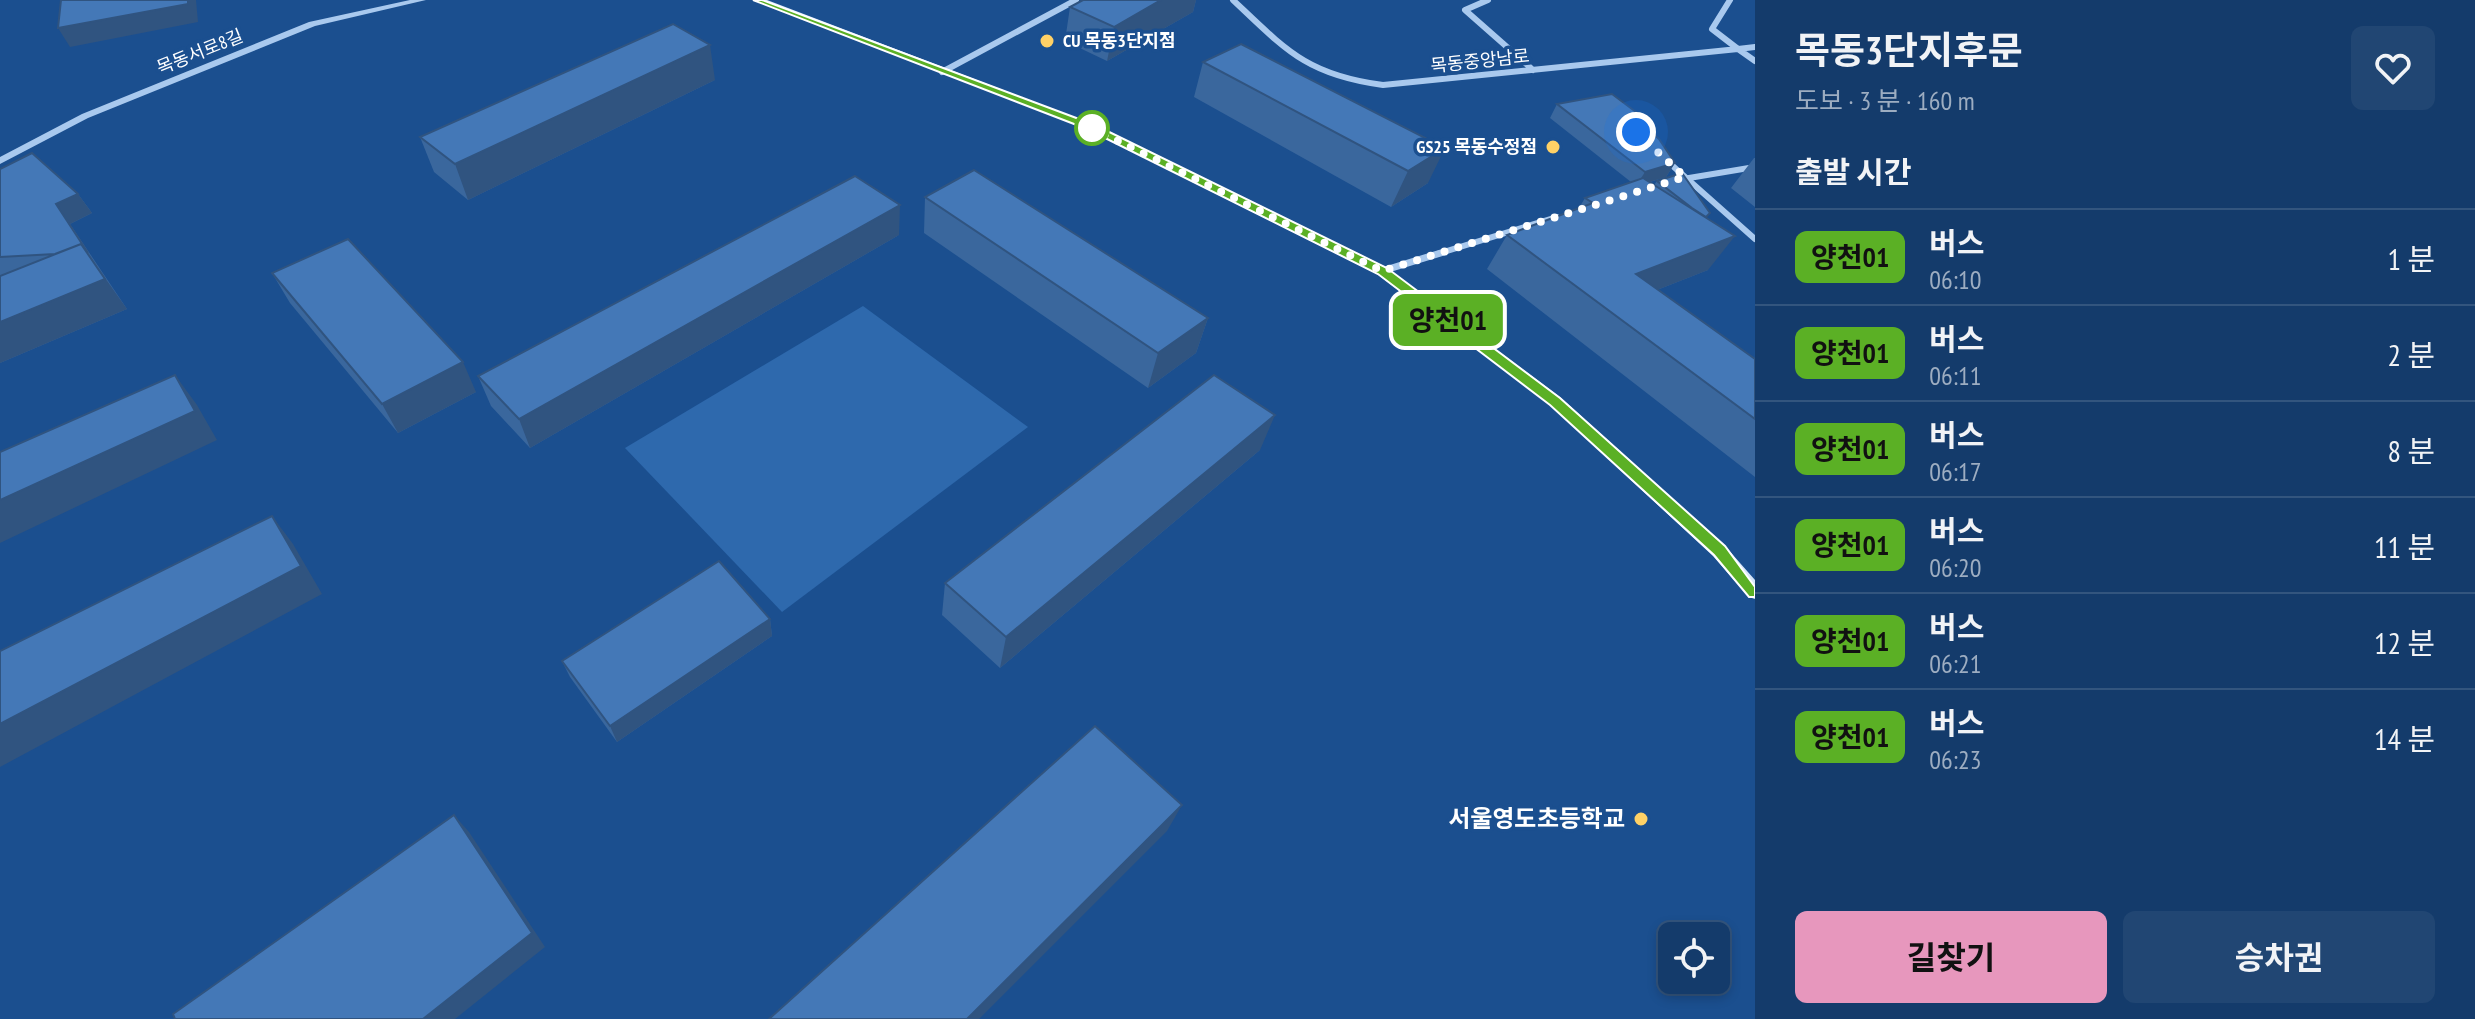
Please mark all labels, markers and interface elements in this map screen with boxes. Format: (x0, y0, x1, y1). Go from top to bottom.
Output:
street label: 목동서로8길 (153, 24, 246, 79)
text: 목동3단지후문 (1795, 25, 2023, 74)
button: heart (2351, 26, 2435, 110)
place label: CU 목동3단지점 (1063, 29, 1176, 52)
marker: CU 목동3단지점 (1038, 32, 1056, 50)
street label: 목동중앙남로 (1429, 44, 1531, 77)
text: 도보 · 3 분 · 160 m (1795, 84, 1975, 117)
unlabelled marker (1075, 111, 1109, 145)
your location (1616, 112, 1656, 152)
place label: GS25 목동수정점 (1416, 135, 1537, 158)
marker: GS25 목동수정점 (1544, 138, 1562, 156)
text: 출발 시간 (1795, 152, 1912, 191)
text: 버스 (1929, 223, 1985, 262)
text: 양천01 (1811, 238, 1889, 275)
text: 1 분 (2388, 239, 2435, 278)
text: 06:10 (1929, 263, 1981, 296)
line badge: 양천01 (1392, 294, 1504, 346)
text: 양천01 (1409, 301, 1487, 338)
text: 버스 (1929, 319, 1985, 358)
text: 양천01 (1811, 334, 1889, 371)
text: 2 분 (2388, 335, 2435, 374)
text: 06:11 (1929, 359, 1981, 392)
text: 버스 (1929, 415, 1985, 454)
text: 양천01 (1811, 430, 1889, 467)
text: 8 분 (2388, 431, 2435, 470)
text: 06:17 (1929, 455, 1981, 488)
text: 버스 (1929, 511, 1985, 550)
text: 양천01 (1811, 526, 1889, 563)
text: 11 분 (2374, 527, 2435, 566)
text: 06:20 (1929, 551, 1981, 584)
text: 버스 (1929, 607, 1985, 646)
text: 양천01 (1811, 622, 1889, 659)
text: 12 분 (2374, 623, 2435, 662)
text: 06:21 (1929, 647, 1981, 680)
text: 버스 (1929, 703, 1985, 742)
text: 양천01 (1811, 718, 1889, 755)
text: 14 분 (2374, 719, 2435, 758)
text: 06:23 (1929, 743, 1981, 776)
place label: 서울영도초등학교 (1448, 803, 1625, 834)
marker: 서울영도초등학교 (1632, 810, 1650, 828)
button: 길찾기 (1795, 911, 2107, 1003)
button: 승차권 (2123, 911, 2435, 1003)
map controls (1658, 922, 1730, 994)
button: locate (1658, 922, 1730, 994)

